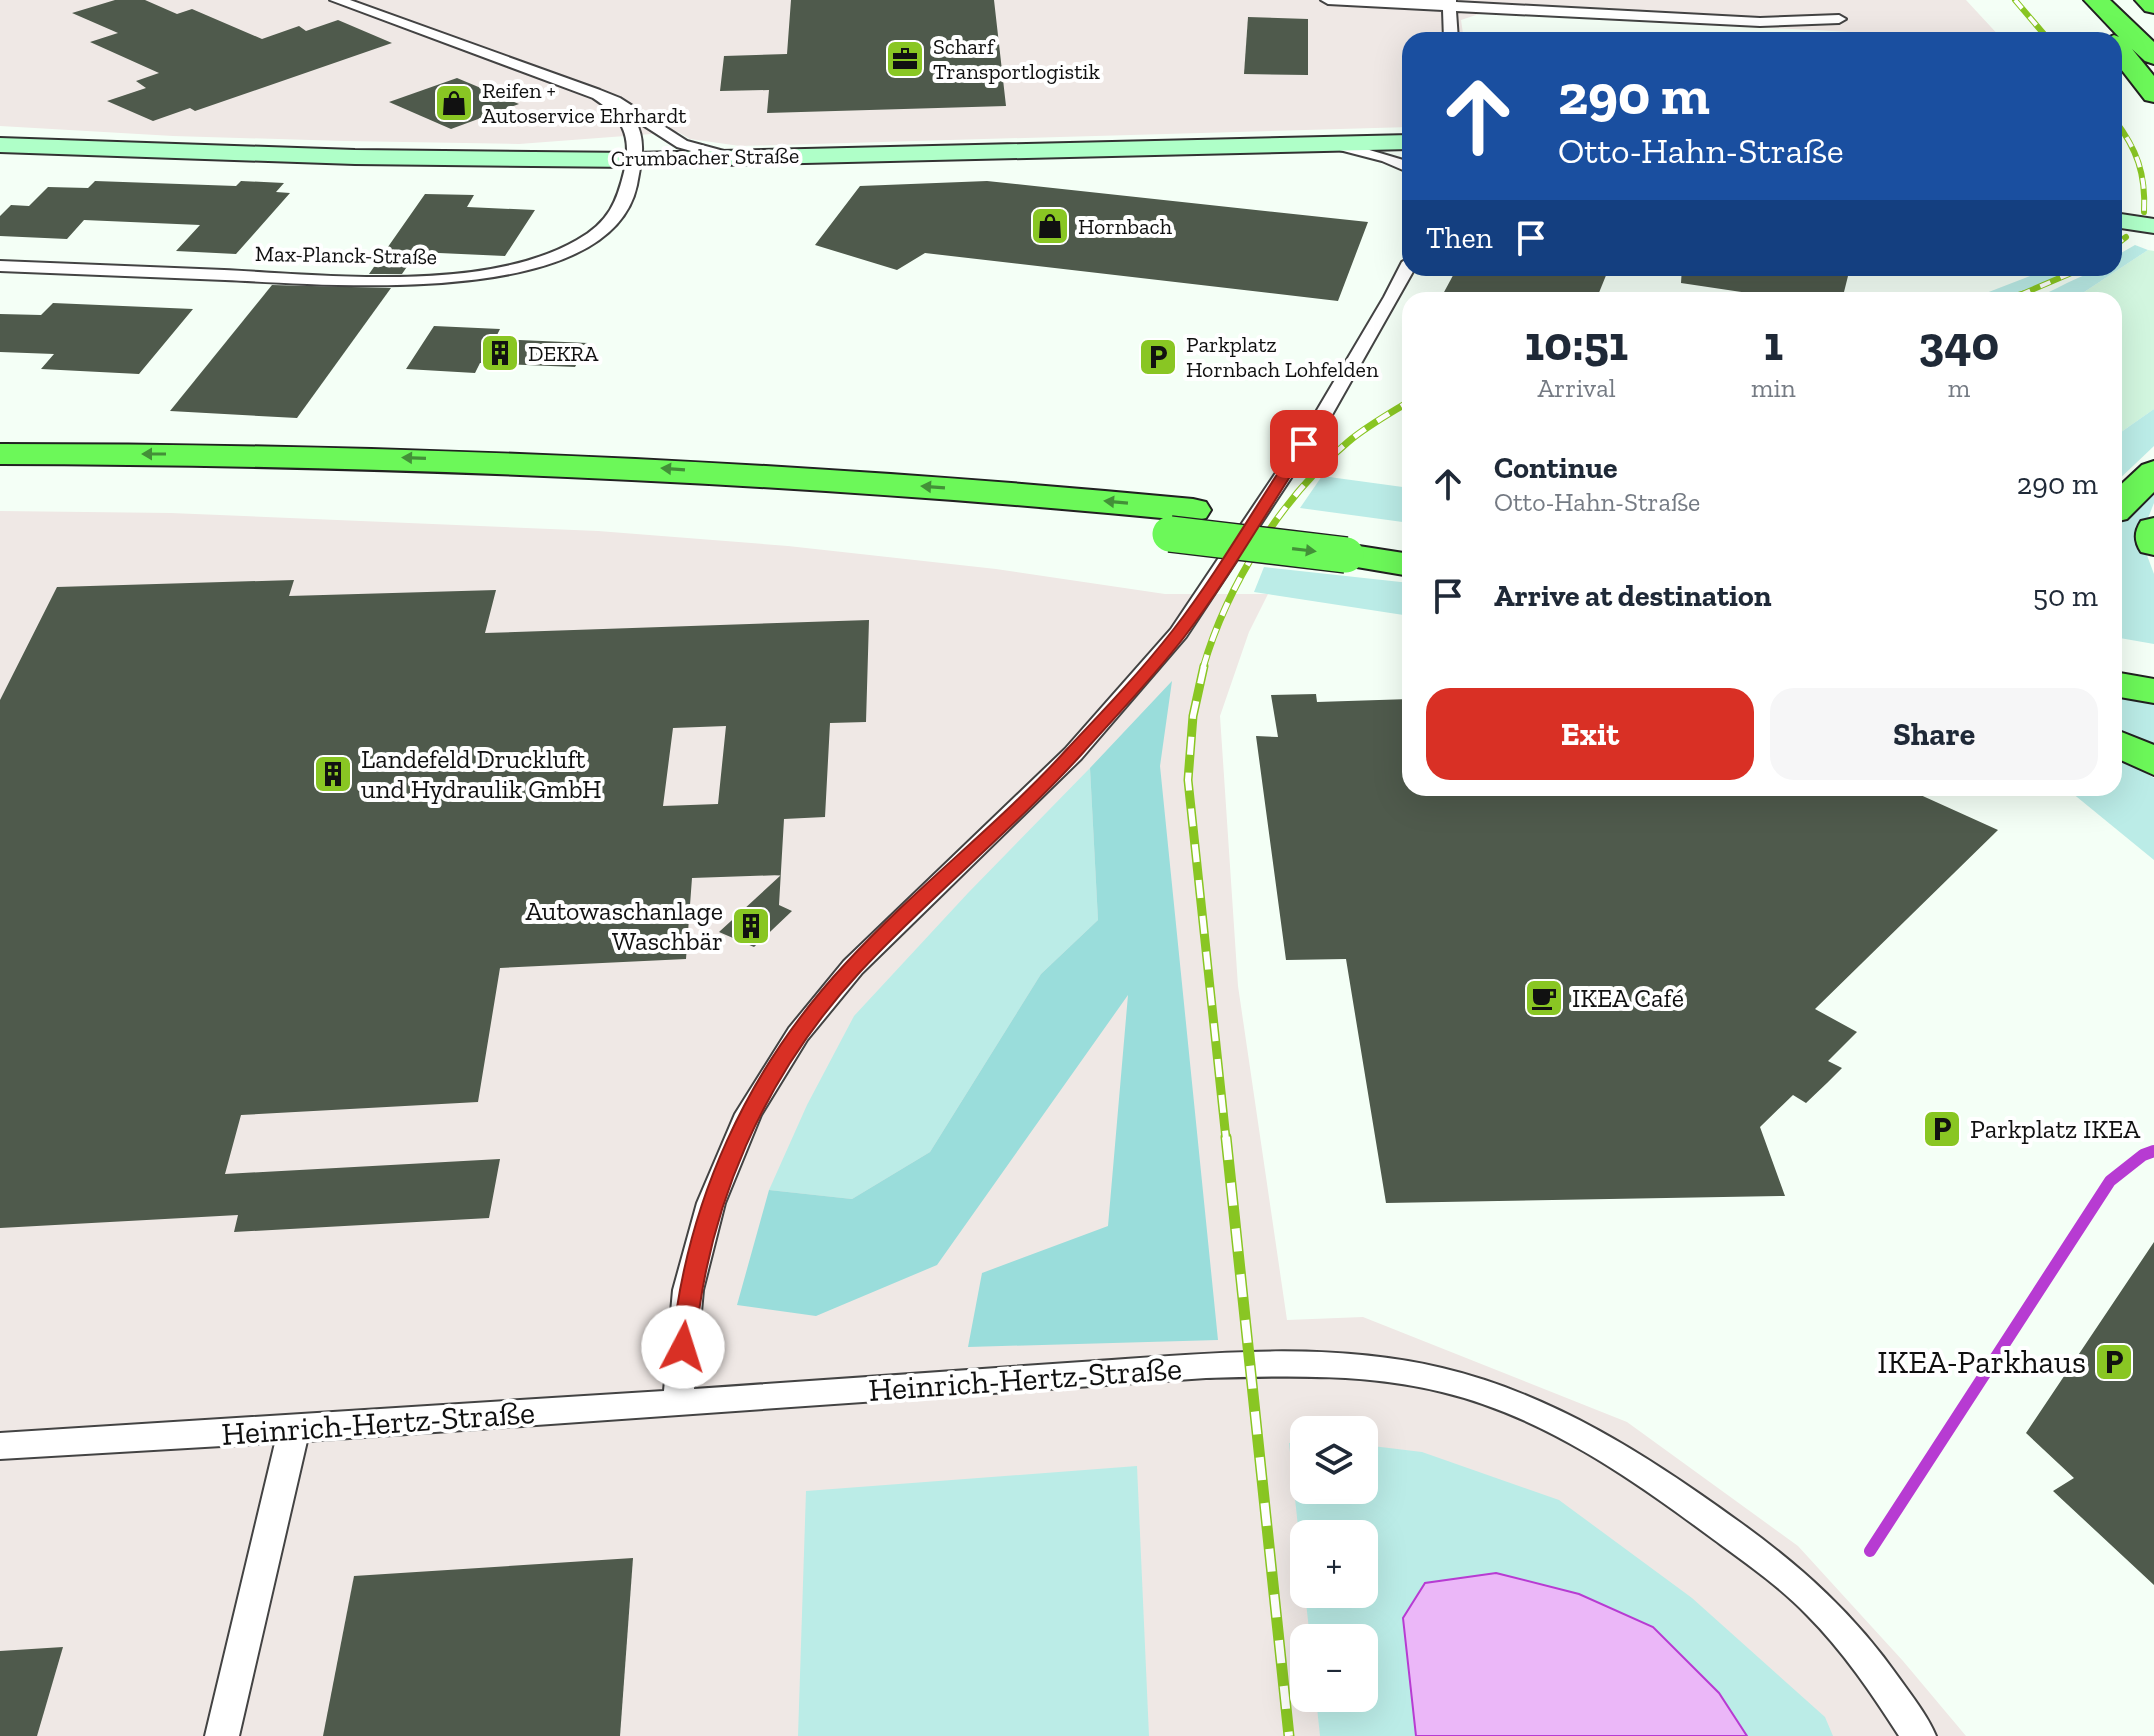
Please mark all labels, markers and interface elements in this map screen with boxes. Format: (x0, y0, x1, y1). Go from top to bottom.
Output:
place label: Scharf Transportlogistik (933, 33, 1101, 85)
office icon: Scharf Transportlogistik (884, 38, 926, 80)
text: 290 m (1558, 61, 1710, 128)
icon: ahead (1426, 64, 1530, 168)
place label: Reifen + Autoservice Ehrhardt (482, 77, 687, 129)
shop icon: Reifen + Autoservice Ehrhardt (433, 82, 475, 124)
text: Otto-Hahn-Straße (1558, 129, 1844, 172)
street label: Crumbacher Straße (611, 142, 799, 172)
shop icon: Hornbach (1029, 205, 1071, 247)
place label: Hornbach (1078, 213, 1173, 240)
icon: arrive (1509, 216, 1553, 260)
text: Then (1426, 220, 1493, 256)
street label: Max-Planck-Straße (255, 240, 437, 270)
text: 10:51 (1525, 315, 1628, 372)
text: 1 (1764, 315, 1783, 372)
text: 340 (1919, 315, 1999, 372)
place label: Parkplatz Hornbach Lohfelden (1186, 331, 1379, 383)
building icon: DEKRA (479, 332, 521, 374)
parking icon: Parkplatz Hornbach Lohfelden (1137, 336, 1179, 378)
place label: DEKRA (528, 340, 599, 367)
text: Arrival (1537, 372, 1616, 404)
text: min (1751, 372, 1796, 404)
text: m (1948, 372, 1970, 404)
pin (1270, 410, 1338, 478)
icon: arrive (1282, 422, 1326, 466)
one-way arrow (141, 448, 166, 460)
text: Continue (1494, 450, 1618, 486)
one-way arrow (401, 451, 426, 464)
one-way arrow (660, 462, 685, 475)
icon: ahead (1426, 462, 1470, 506)
text: 290 m (2017, 466, 2098, 502)
one-way arrow (920, 480, 945, 493)
text: Otto-Hahn-Straße (1494, 486, 1700, 518)
one-way arrow (1103, 495, 1128, 508)
one-way arrow (1291, 543, 1316, 556)
icon: arrive (1426, 574, 1470, 618)
text: Arrive at destination (1494, 578, 1771, 614)
text: 50 m (2033, 578, 2098, 614)
button: Exit (1426, 688, 1754, 780)
button: Share (1770, 688, 2098, 780)
place label: Landefeld Druckluft und Hydraulik GmbH (361, 743, 602, 805)
building icon: Landefeld Druckluft und Hydraulik GmbH (312, 753, 354, 795)
place label: Autowaschanlage Waschbär (525, 895, 723, 957)
building icon: Autowaschanlage Waschbär (730, 905, 772, 947)
cafe icon: IKEA Café (1523, 977, 1565, 1019)
place label: IKEA Café (1572, 982, 1684, 1014)
parking icon: Parkplatz IKEA (1921, 1108, 1963, 1150)
place label: Parkplatz IKEA (1970, 1113, 2141, 1145)
position arrow (641, 1305, 725, 1389)
parking icon: IKEA-Parkhaus (2093, 1341, 2135, 1383)
place label: IKEA-Parkhaus (1877, 1343, 2086, 1381)
street label: Heinrich-Hertz-Straße (867, 1349, 1183, 1409)
street label: Heinrich-Hertz-Straße (220, 1393, 536, 1453)
map controls (1290, 1416, 1378, 1712)
button: layers (1290, 1416, 1378, 1504)
button: + (1290, 1520, 1378, 1608)
button: − (1290, 1624, 1378, 1712)

